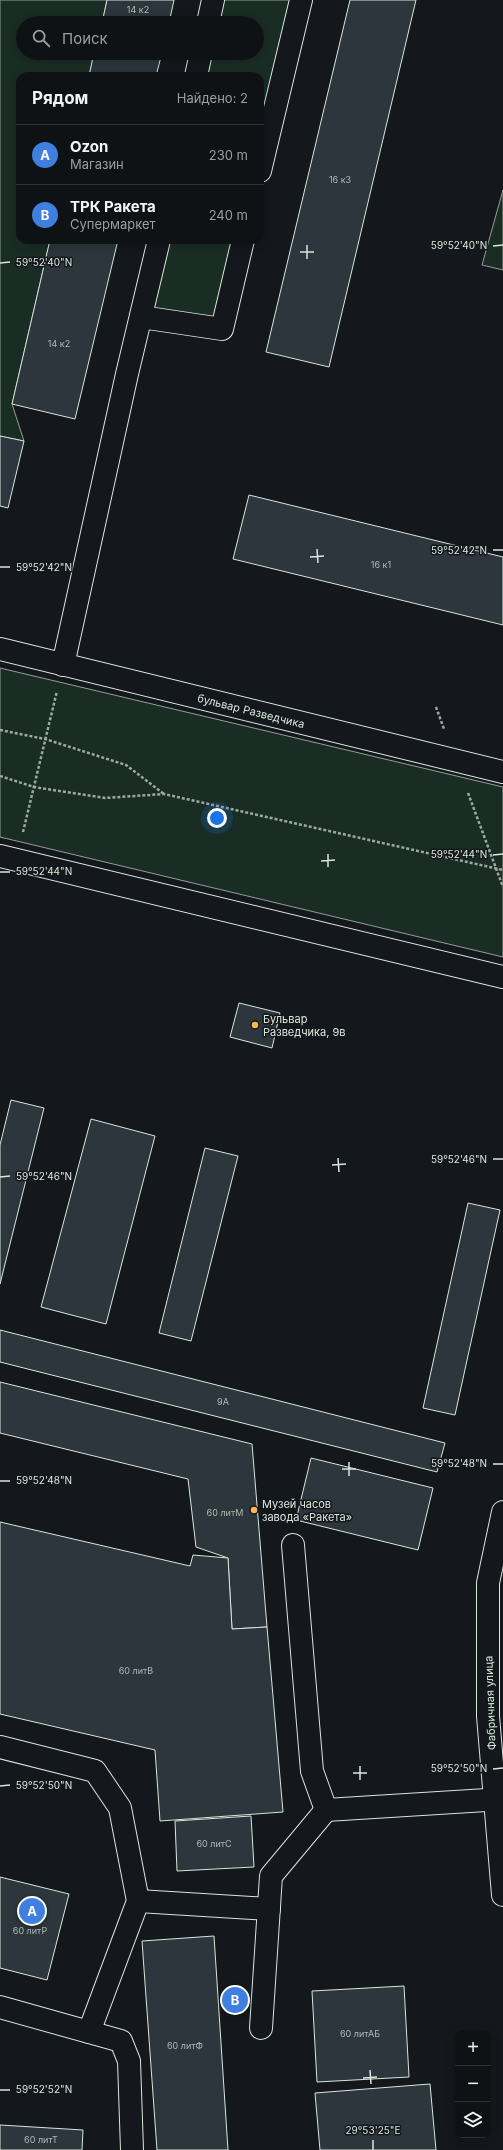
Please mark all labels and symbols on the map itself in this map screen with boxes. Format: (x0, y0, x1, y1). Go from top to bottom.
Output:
house number: 14 к2 (127, 4, 149, 15)
house number: 16 к3 (329, 174, 352, 185)
text: 59°52'40"N (431, 239, 487, 251)
text: 59°52'40"N (16, 256, 72, 268)
house number: 14 к2 (48, 338, 70, 349)
text: 59°52'42"N (431, 544, 487, 556)
house number: 16 к1 (371, 559, 391, 570)
text: 59°52'42"N (16, 561, 72, 573)
street label: бульвар Разведчика (196, 691, 306, 731)
your location (207, 808, 227, 828)
text: 59°52'44"N (431, 848, 487, 860)
text: 59°52'44"N (16, 865, 72, 877)
place label: Бульвар Разведчика, 9в (263, 1012, 345, 1039)
marker: Бульвар Разведчика, 9в (250, 1020, 260, 1030)
text: 59°52'46"N (431, 1153, 487, 1165)
text: 59°52'46"N (16, 1170, 72, 1182)
house number: 9А (217, 1396, 229, 1407)
text: 59°52'48"N (431, 1457, 487, 1469)
text: 59°52'48"N (16, 1474, 72, 1486)
place label: Музей часов завода «Ракета» (262, 1497, 352, 1524)
marker: Музей часов завода «Ракета» (249, 1505, 259, 1515)
house number: 60 литМ (207, 1507, 243, 1518)
street label: Фабричная улица (481, 1656, 499, 1750)
house number: 60 литВ (119, 1665, 153, 1676)
text: 59°52'50"N (431, 1762, 487, 1774)
text: 59°52'50"N (16, 1779, 72, 1791)
house number: 60 литС (196, 1838, 232, 1849)
pin: A (19, 1896, 45, 1926)
house number: 60 литР (13, 1925, 47, 1936)
pin: B (222, 1985, 248, 2015)
house number: 60 литАБ (340, 2028, 380, 2039)
house number: 60 литФ (167, 2040, 203, 2051)
text: 59°52'52"N (16, 2083, 72, 2095)
text: 29°53'25"E (346, 2124, 400, 2136)
house number: 60 литТ (24, 2134, 58, 2145)

